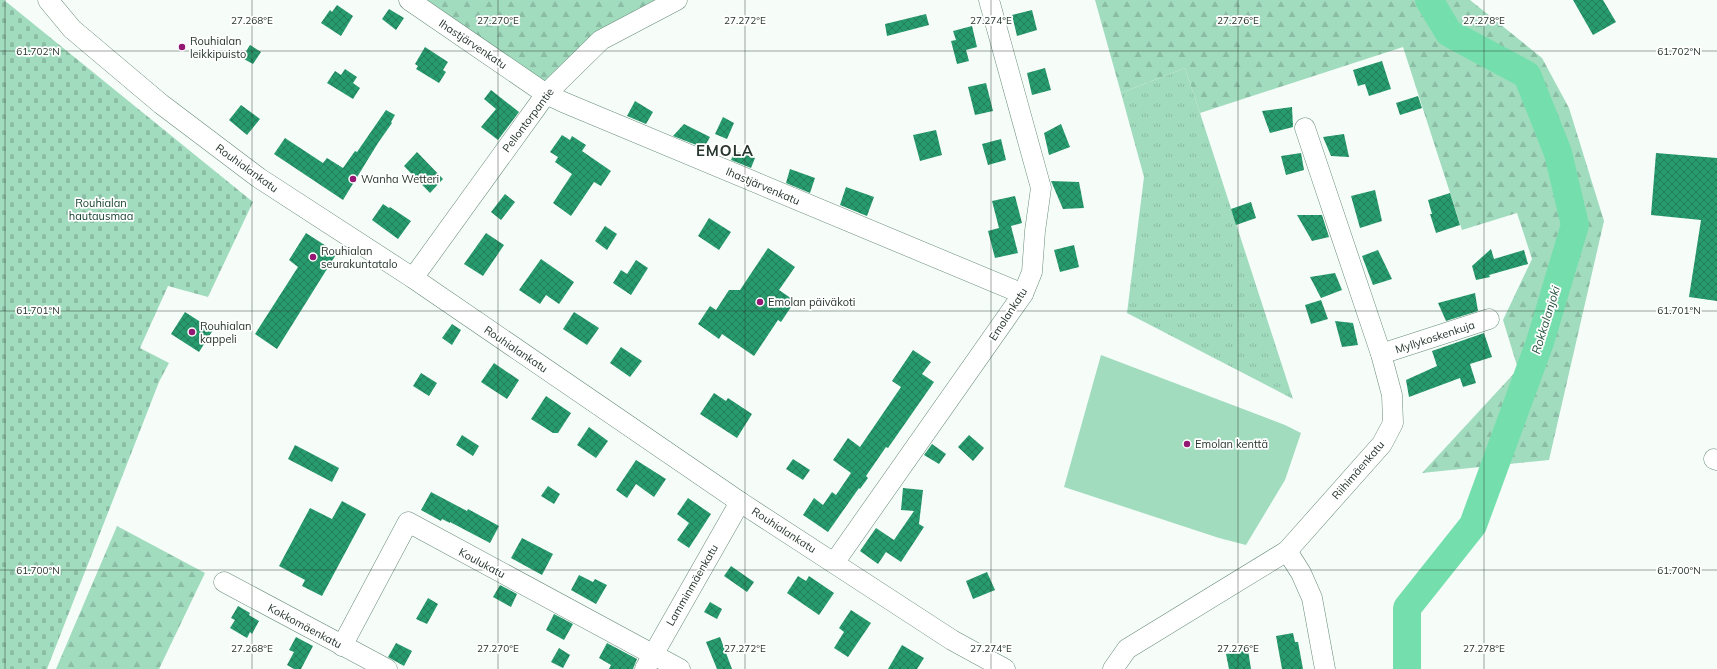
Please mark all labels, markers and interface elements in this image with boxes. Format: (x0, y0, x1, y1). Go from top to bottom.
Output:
text: 27.268°E (231, 14, 273, 27)
text: 27.270°E (477, 14, 519, 27)
text: 27.272°E (724, 14, 766, 27)
text: 27.274°E (970, 14, 1012, 27)
text: 27.276°E (1217, 14, 1259, 27)
text: 27.278°E (1463, 14, 1505, 27)
street label: Ihastjärvenkatu (436, 16, 510, 72)
place label: Rouhialan leikkipuisto (190, 34, 246, 61)
marker: Rouhialan leikkipuisto (177, 42, 187, 52)
text: 61.702°N (16, 45, 60, 58)
text: 61.702°N (1657, 45, 1701, 58)
street label: Pellontorpantie (499, 85, 557, 155)
street label: Rouhialankatu (213, 141, 281, 195)
district label: EMOLA (696, 141, 754, 160)
street label: Ihastjärvenkatu (724, 164, 802, 208)
place label: Wanha Wetteri (361, 172, 439, 186)
marker: Wanha Wetteri (348, 174, 358, 184)
park label: Rouhialan hautausmaa (69, 196, 133, 223)
place label: Rouhialan seurakuntatalo (321, 244, 398, 271)
marker: Rouhialan seurakuntatalo (308, 252, 318, 262)
water label: Rokkalanjoki (1528, 284, 1563, 356)
street label: Emolankatu (986, 285, 1030, 343)
place label: Emolan päiväkoti (768, 295, 855, 309)
marker: Emolan päiväkoti (755, 297, 765, 307)
text: 61.701°N (16, 304, 60, 317)
text: 61.701°N (1657, 304, 1701, 317)
street label: Myllykoskenkuja (1393, 318, 1477, 356)
place label: Rouhialan kappeli (200, 319, 251, 346)
street label: Rouhialankatu (481, 323, 551, 375)
marker: Rouhialan kappeli (187, 327, 197, 337)
place label: Emolan kenttä (1195, 437, 1268, 451)
street label: Riihimäenkatu (1329, 438, 1387, 502)
marker: Emolan kenttä (1182, 439, 1192, 449)
street label: Rouhialankatu (749, 504, 819, 556)
street label: Lamminmäenkatu (663, 542, 721, 628)
street label: Koulukatu (456, 545, 508, 581)
text: 61.700°N (16, 564, 60, 577)
text: 61.700°N (1657, 564, 1701, 577)
street label: Kokkomäenkatu (266, 601, 344, 651)
text: 27.268°E (231, 642, 273, 655)
text: 27.270°E (477, 642, 519, 655)
text: 27.272°E (724, 642, 766, 655)
text: 27.274°E (970, 642, 1012, 655)
text: 27.276°E (1217, 642, 1259, 655)
text: 27.278°E (1463, 642, 1505, 655)

